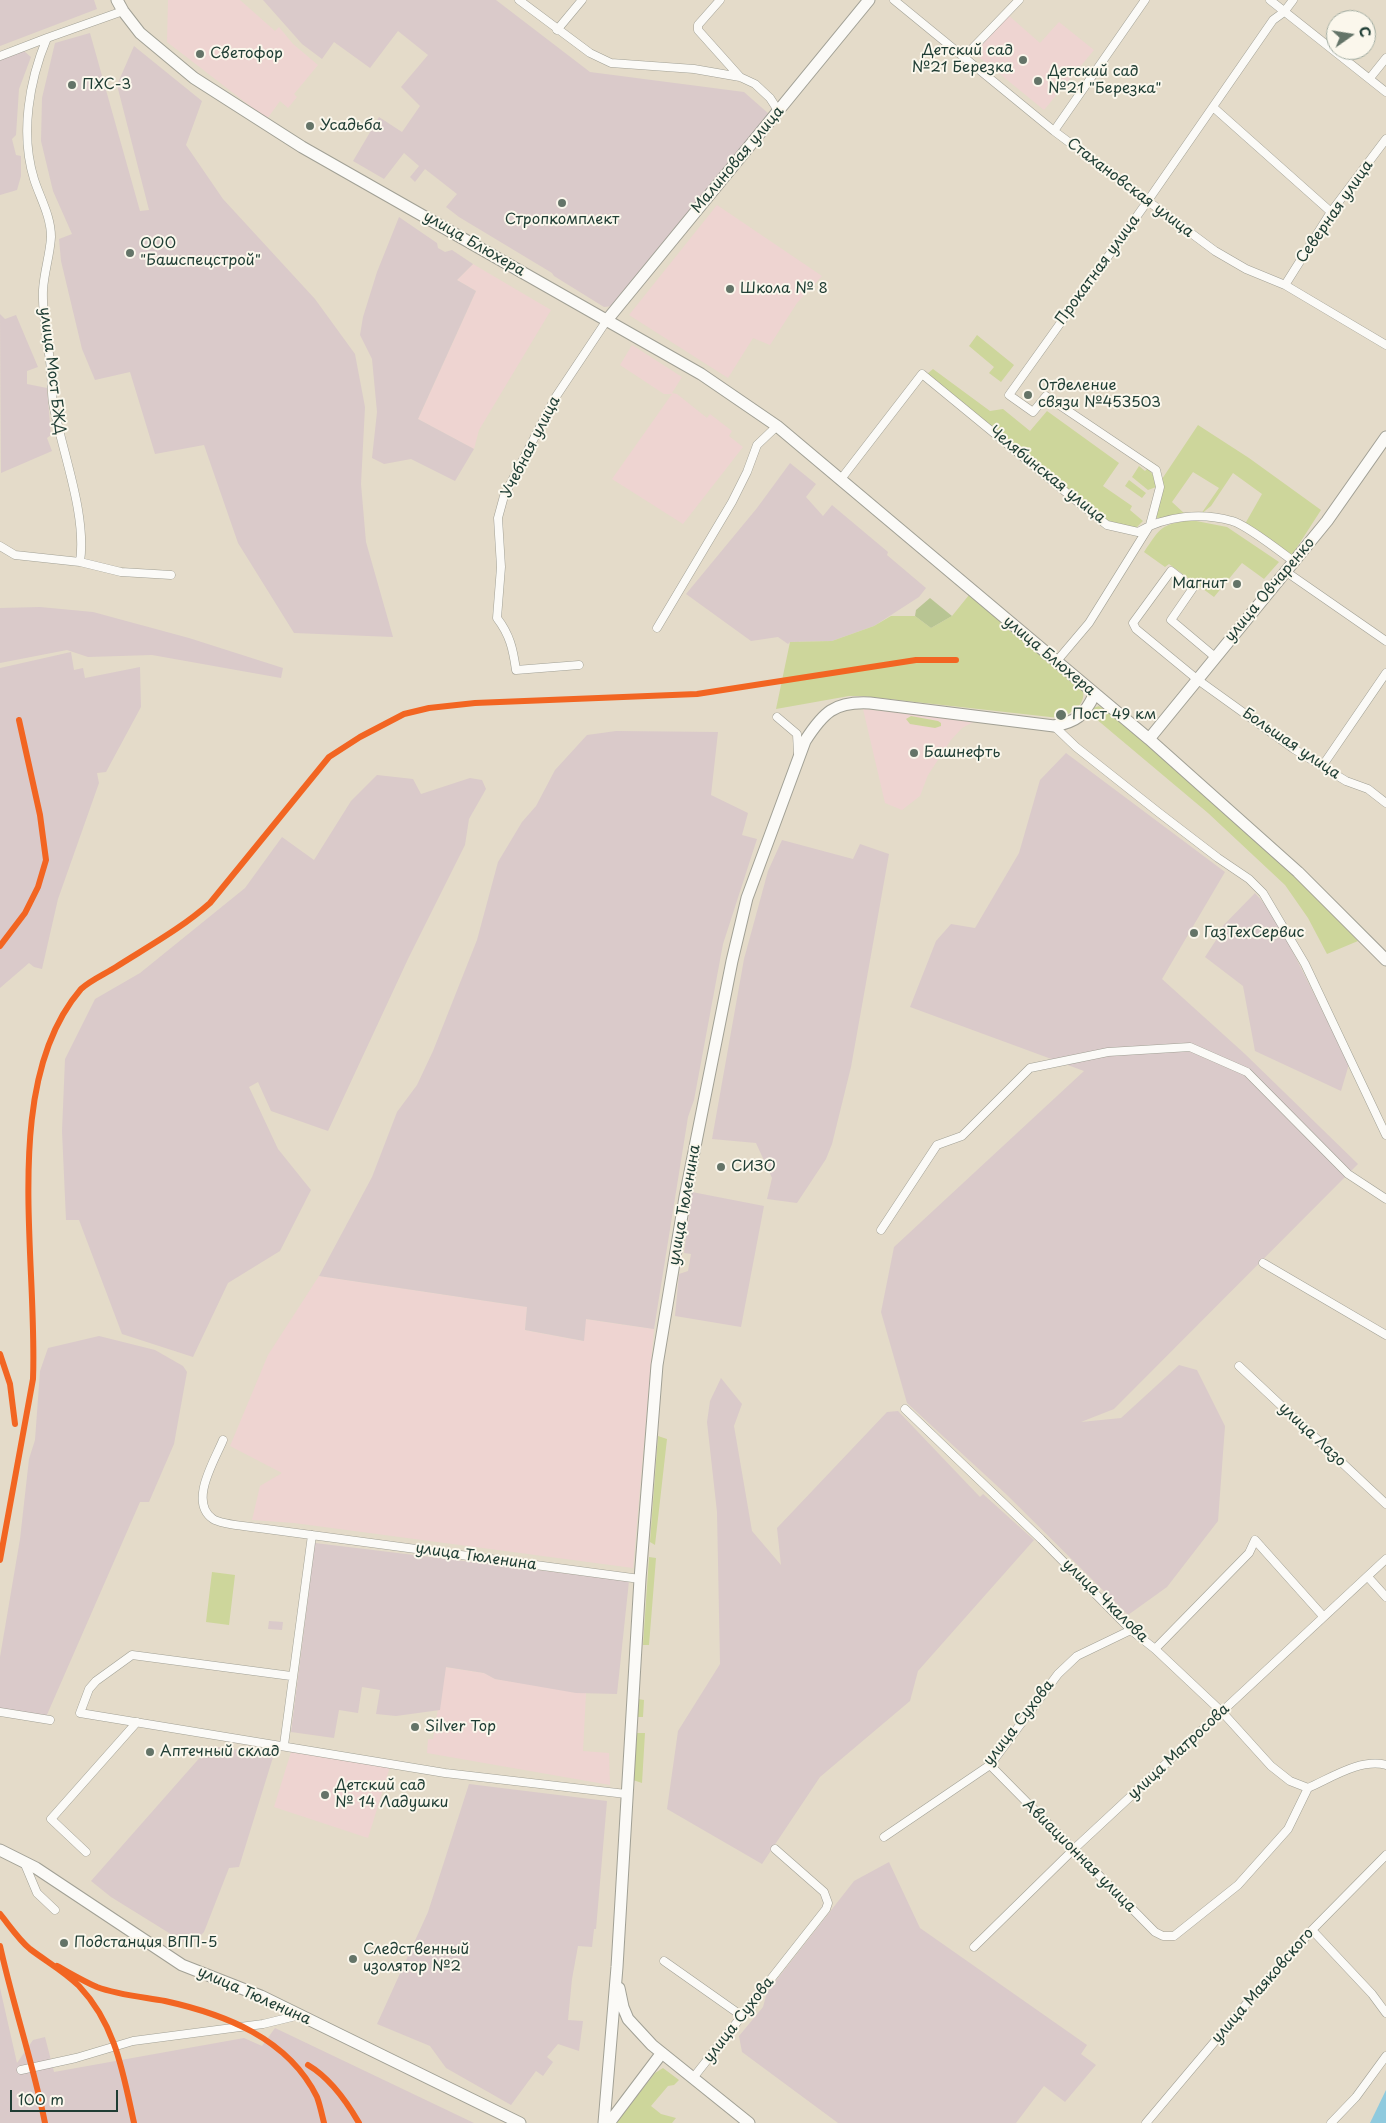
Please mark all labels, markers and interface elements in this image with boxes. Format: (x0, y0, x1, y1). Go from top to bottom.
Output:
north arrow (1326, 10, 1376, 60)
text: С (1354, 24, 1377, 39)
place label: Детский сад №21 Березка (912, 42, 1013, 77)
place label: Светофор (210, 45, 283, 63)
marker: Светофор (194, 48, 206, 60)
marker: Детский сад №21 Березка (1017, 54, 1029, 66)
place label: Детский сад №21 "Березка" (1048, 63, 1161, 98)
marker: Детский сад №21 "Березка" (1032, 75, 1044, 87)
place label: ПХС-3 (82, 76, 131, 94)
marker: ПХС-3 (66, 79, 78, 91)
street label: Малиновая улица (688, 103, 788, 217)
place label: Усадьба (320, 117, 382, 135)
marker: Усадьба (304, 120, 316, 132)
street label: Стахановская улица (1063, 134, 1197, 242)
street label: Северная улица (1293, 157, 1377, 267)
marker: Стропкомплект (556, 197, 568, 209)
street label: улица Блюхера (420, 208, 528, 280)
place label: Стропкомплект (505, 211, 619, 229)
street label: Прокатная улица (1052, 212, 1144, 328)
place label: ООО "Башспецстрой" (140, 235, 261, 270)
marker: ООО "Башспецстрой" (124, 247, 136, 259)
place label: Школа № 8 (740, 280, 828, 298)
marker: Школа № 8 (724, 283, 736, 295)
street label: улица Мост БЖД (35, 306, 69, 436)
place label: Отделение связи №453503 (1038, 377, 1161, 412)
marker: Отделение связи №453503 (1022, 389, 1034, 401)
street label: Учебная улица (498, 393, 564, 501)
street label: Челябинская улица (985, 423, 1109, 527)
street label: улица Овчаренко (1221, 534, 1319, 646)
place label: Магнит (1172, 575, 1227, 593)
marker: Магнит (1231, 578, 1243, 590)
street label: улица Блюхера (999, 612, 1099, 700)
street label: Большая улица (1239, 705, 1343, 783)
place label: Пост 49 км (1072, 706, 1156, 724)
marker: Пост 49 км (1054, 708, 1068, 722)
place label: Башнефть (924, 744, 1000, 762)
marker: Башнефть (908, 747, 920, 759)
place label: ГазТехСервис (1204, 924, 1304, 942)
marker: ГазТехСервис (1188, 927, 1200, 939)
street label: улица Тюленина (666, 1143, 704, 1267)
place label: СИЗО (731, 1158, 776, 1176)
marker: СИЗО (715, 1161, 727, 1173)
street label: улица Лазо (1275, 1399, 1349, 1471)
street label: улица Тюленина (414, 1540, 538, 1574)
street label: улица Чкалова (1058, 1556, 1152, 1646)
street label: улица Сухова (980, 1677, 1058, 1769)
street label: улица Матросова (1125, 1700, 1233, 1804)
place label: Silver Top (425, 1718, 496, 1736)
marker: Silver Top (409, 1721, 421, 1733)
place label: Аптечный склад (160, 1743, 280, 1761)
marker: Аптечный склад (144, 1746, 156, 1758)
place label: Детский сад № 14 Ладушки (335, 1777, 448, 1812)
marker: Детский сад № 14 Ладушки (319, 1789, 331, 1801)
street label: Авиационная улица (1019, 1796, 1139, 1916)
street label: улица Маяковского (1208, 1925, 1318, 2047)
place label: Подстанция ВПП-5 (74, 1934, 217, 1952)
marker: Подстанция ВПП-5 (58, 1937, 70, 1949)
place label: Следственный изолятор №2 (363, 1941, 469, 1976)
marker: Следственный изолятор №2 (347, 1953, 359, 1965)
street label: улица Тюленина (195, 1963, 313, 2029)
street label: улица Сухова (700, 1974, 778, 2066)
scale bar (12, 2080, 120, 2112)
text: 100 m (18, 2087, 64, 2110)

